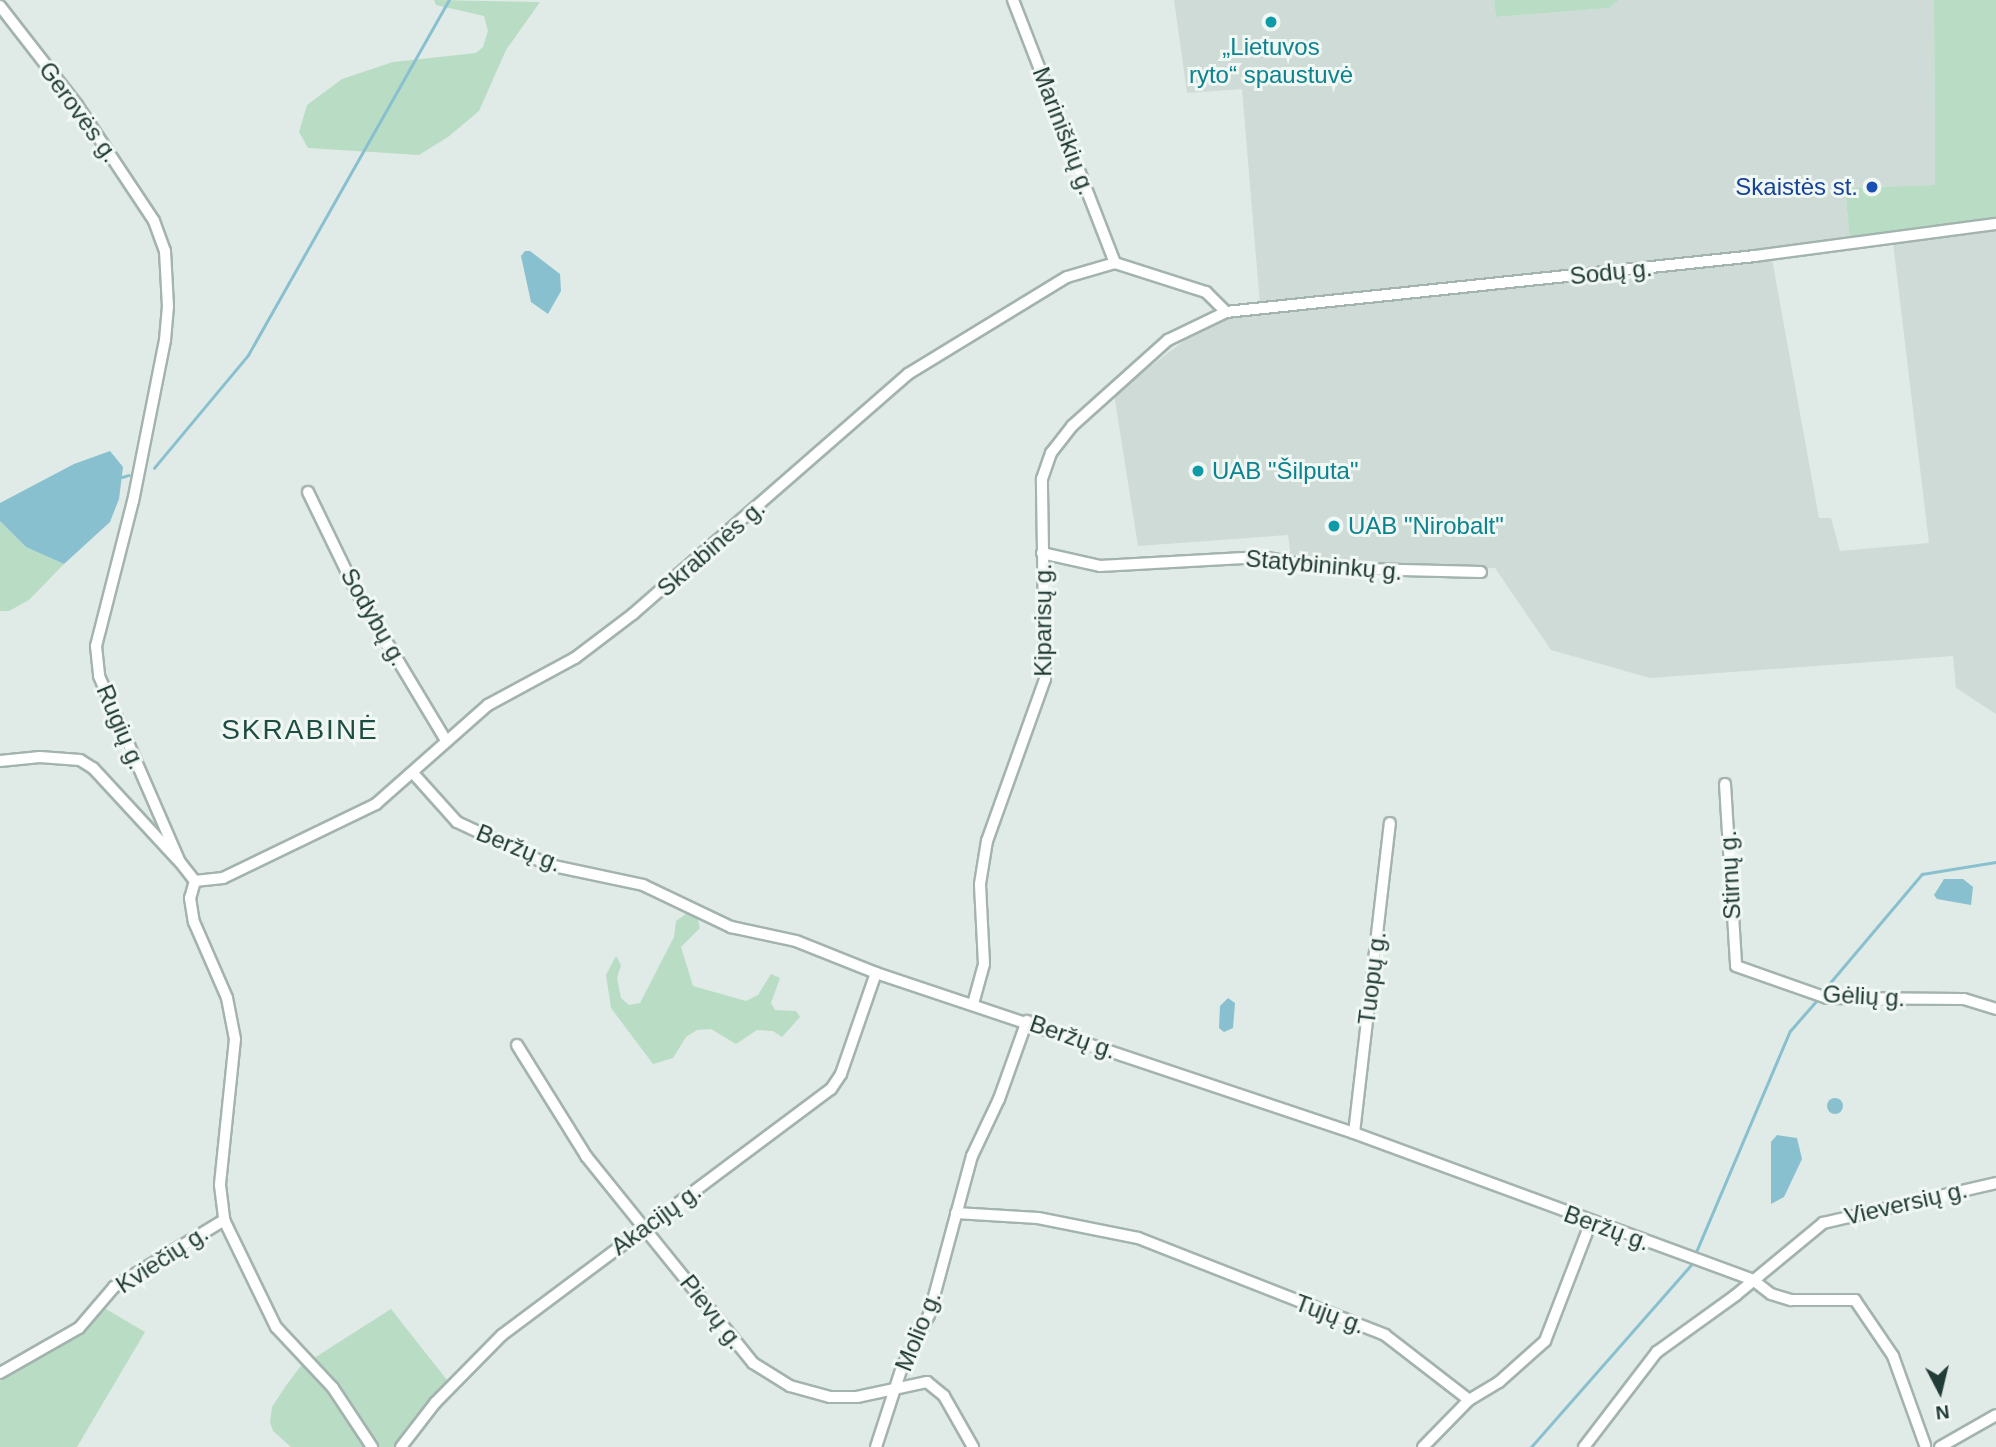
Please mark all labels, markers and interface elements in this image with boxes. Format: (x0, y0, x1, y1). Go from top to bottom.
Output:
marker: „Lietuvos ryto“ spaustuvė (1263, 14, 1279, 30)
place label: „Lietuvos ryto“ spaustuvė (1189, 33, 1353, 89)
street label: Gerovės g. (33, 56, 125, 168)
street label: Mariniškių g. (1026, 63, 1102, 199)
place label: Skaistės st. (1735, 173, 1858, 201)
marker: Skaistės st. (1864, 179, 1880, 195)
street label: Sodų g. (1568, 253, 1654, 291)
place label: UAB "Šilputa" (1212, 457, 1358, 485)
marker: UAB "Šilputa" (1190, 463, 1206, 479)
street label: Skrabinės g. (651, 493, 771, 603)
place label: UAB "Nirobalt" (1348, 512, 1504, 540)
marker: UAB "Nirobalt" (1326, 518, 1342, 534)
street label: Statybininkų g. (1244, 544, 1404, 586)
street label: Sodybų g. (335, 563, 413, 671)
street label: Kiparisų g. (1029, 563, 1057, 677)
street label: Rugių g. (90, 680, 152, 774)
district label: SKRABINĖ (222, 713, 378, 747)
street label: Beržų g. (472, 818, 566, 878)
street label: Stirnų g. (1713, 830, 1747, 920)
street label: Tuopų g. (1352, 930, 1392, 1026)
street label: Gėlių g. (1822, 979, 1906, 1013)
street label: Beržų g. (1026, 1009, 1120, 1065)
street label: Vieversių g. (1842, 1175, 1970, 1231)
street label: Akacijų g. (605, 1177, 707, 1261)
street label: Beržų g. (1560, 1199, 1654, 1257)
street label: Kviečių g. (111, 1219, 213, 1299)
street label: Pievų g. (674, 1269, 750, 1355)
street label: Molio g. (889, 1287, 947, 1375)
street label: Tujų g. (1291, 1288, 1369, 1340)
north arrow (1905, 1356, 1975, 1426)
text: N (1935, 1401, 1951, 1424)

